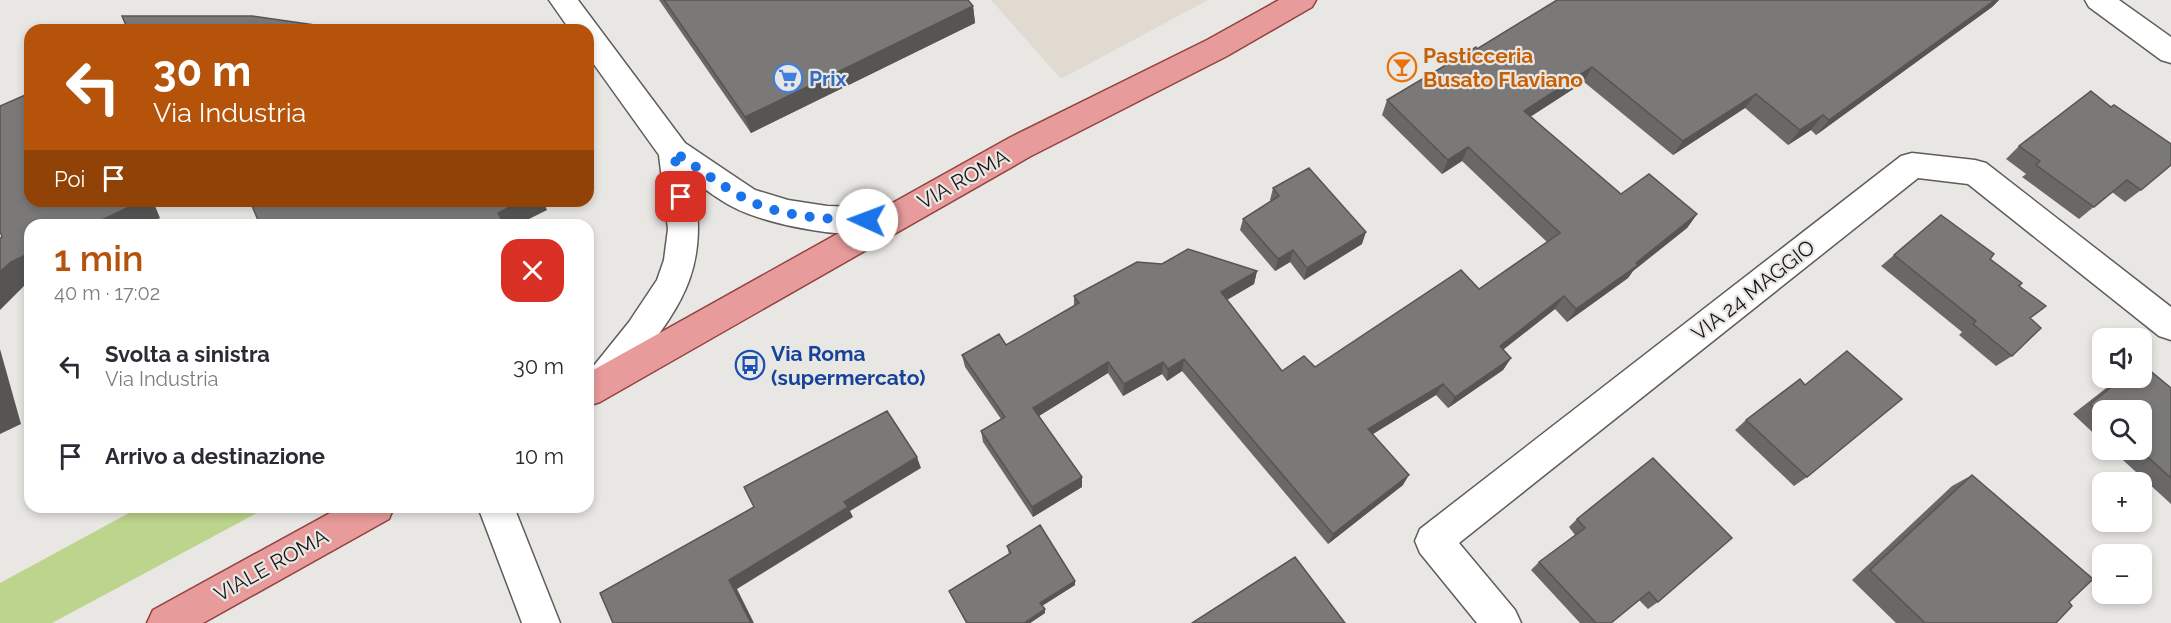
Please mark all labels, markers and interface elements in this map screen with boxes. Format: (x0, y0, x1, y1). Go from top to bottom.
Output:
place label: Pasticceria Busato Flaviano (1423, 43, 1583, 92)
text: 30 m (153, 47, 251, 96)
icon: left (54, 48, 132, 126)
bar icon: Pasticceria Busato Flaviano (1386, 51, 1418, 83)
supermarket icon: Prix (772, 62, 804, 94)
place label: Prix (809, 66, 848, 91)
text: Via Industria (153, 97, 306, 128)
street label: VIA ROMA (913, 144, 1013, 214)
icon: arrive (97, 162, 130, 195)
text: Poi (54, 166, 85, 192)
pin (655, 171, 706, 222)
icon: arrive (664, 180, 697, 213)
position arrow (835, 188, 899, 252)
street label: VIA 24 MAGGIO (1686, 234, 1820, 346)
text: 1 min (54, 237, 143, 279)
button: close (501, 239, 564, 302)
text: 40 m · 17:02 (54, 281, 160, 305)
map controls (2092, 328, 2152, 604)
button: sound (2092, 328, 2152, 388)
text: Svolta a sinistra (105, 341, 270, 367)
place label: Via Roma (supermercato) (771, 341, 925, 390)
bus stop icon: Via Roma (supermercato) (734, 349, 766, 381)
icon: left (54, 350, 87, 383)
text: 30 m (513, 353, 564, 379)
text: Via Industria (105, 367, 219, 391)
button: search (2092, 400, 2152, 460)
icon: arrive (54, 440, 87, 473)
text: Arrivo a destinazione (105, 443, 325, 469)
text: 10 m (515, 443, 564, 469)
button: + (2092, 472, 2152, 532)
street label: VIALE ROMA (210, 523, 332, 607)
button: − (2092, 544, 2152, 604)

